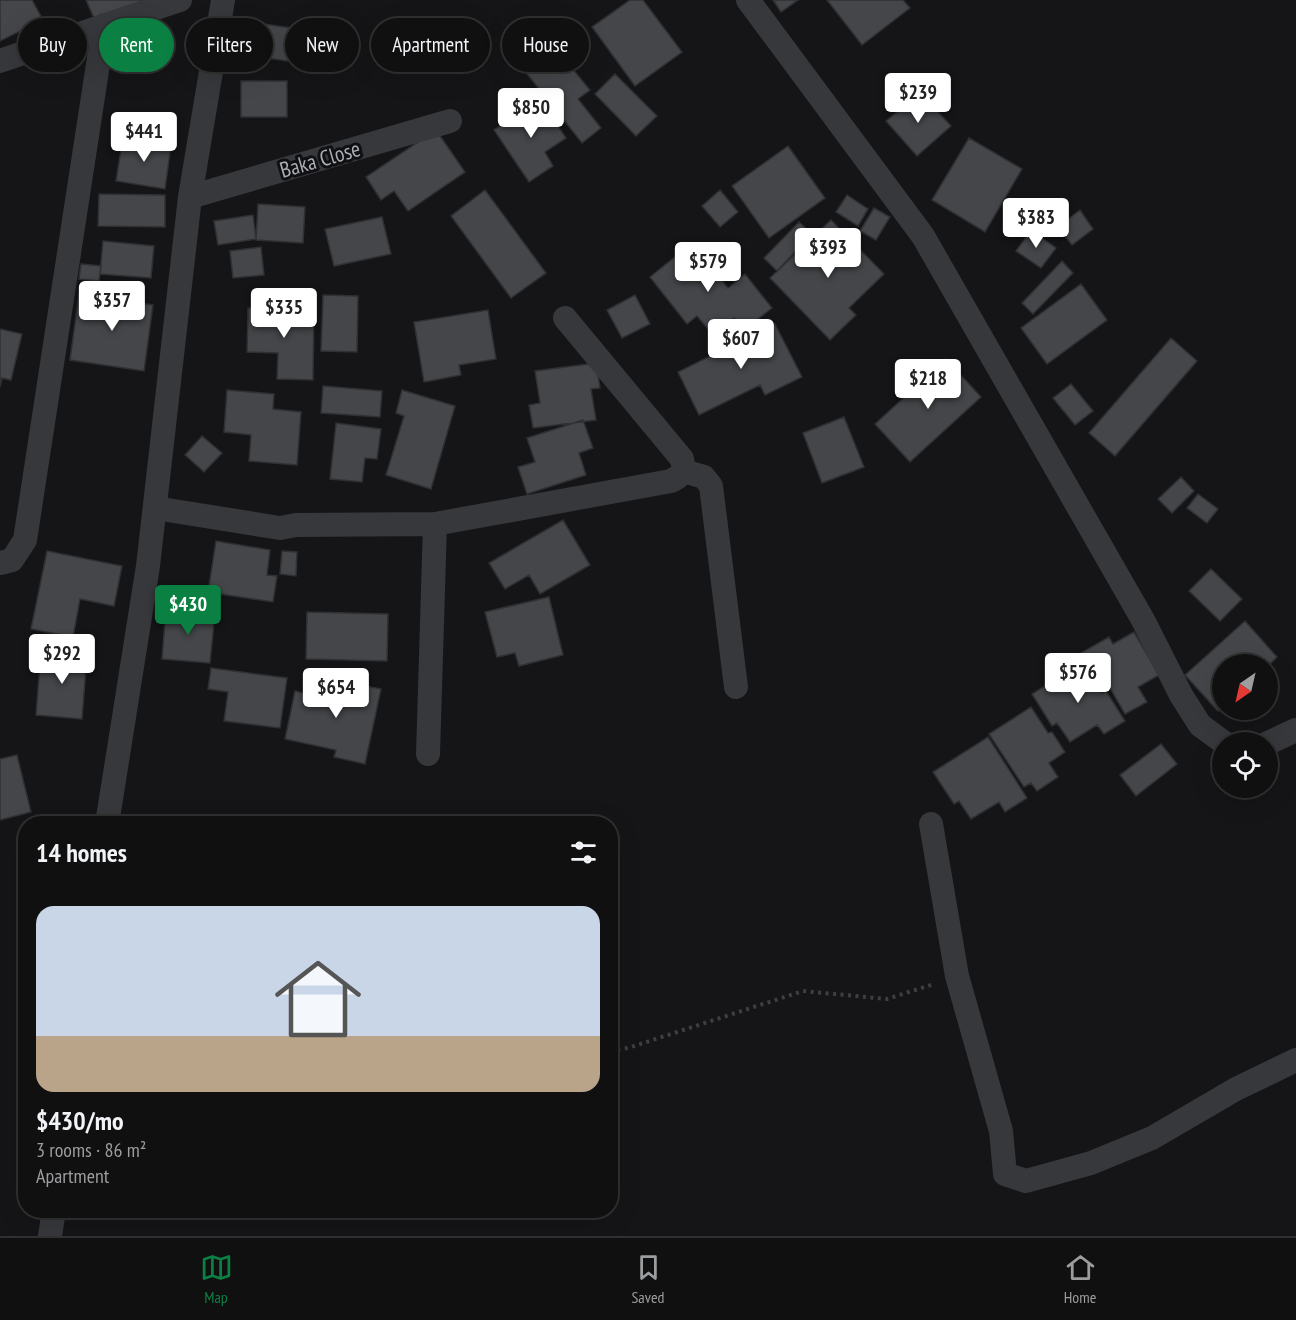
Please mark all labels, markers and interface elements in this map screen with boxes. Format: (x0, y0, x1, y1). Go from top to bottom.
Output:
chip: Buy (18, 18, 87, 72)
chip: Rent (99, 18, 174, 72)
chip: Filters (186, 18, 273, 72)
chip: New (285, 18, 359, 72)
chip: Apartment (371, 18, 490, 72)
chip: House (502, 18, 589, 72)
pin: $239 (882, 73, 954, 124)
text: $239 (899, 79, 937, 105)
pin: $850 (495, 88, 567, 139)
text: $850 (512, 94, 550, 120)
pin: $441 (108, 112, 180, 163)
text: $441 (125, 118, 163, 144)
street label: Baka Close (277, 134, 363, 184)
pin: $383 (1000, 198, 1072, 249)
text: $383 (1017, 204, 1055, 230)
pin: $393 (792, 228, 864, 279)
text: $393 (809, 234, 847, 260)
pin: $579 (672, 242, 744, 293)
text: $579 (689, 248, 727, 274)
pin: $357 (76, 281, 148, 332)
text: $357 (93, 287, 131, 313)
pin: $335 (248, 288, 320, 339)
text: $335 (265, 294, 303, 320)
pin: $607 (705, 319, 777, 370)
text: $607 (722, 325, 760, 351)
pin: $218 (892, 359, 964, 410)
text: $218 (909, 365, 947, 391)
pin: $430 (152, 585, 224, 636)
text: $430 (169, 591, 207, 617)
pin: $292 (26, 634, 98, 685)
text: $292 (43, 640, 81, 666)
pin: $576 (1042, 653, 1114, 704)
north arrow (1212, 654, 1278, 720)
map controls (1212, 654, 1278, 798)
text: $576 (1059, 659, 1097, 685)
pin: $654 (300, 668, 372, 719)
text: $654 (317, 674, 355, 700)
button: locate (1212, 732, 1278, 798)
text: 14 homes (36, 836, 127, 869)
icon: filters (567, 836, 600, 869)
icon: home (264, 945, 372, 1053)
text: $430/mo (36, 1104, 124, 1137)
text: 3 rooms · 86 m² (36, 1137, 146, 1163)
text: Apartment (36, 1163, 109, 1189)
tab: Map (200, 1251, 233, 1307)
tab: Saved (632, 1251, 665, 1307)
tab: Home (1064, 1251, 1097, 1307)

